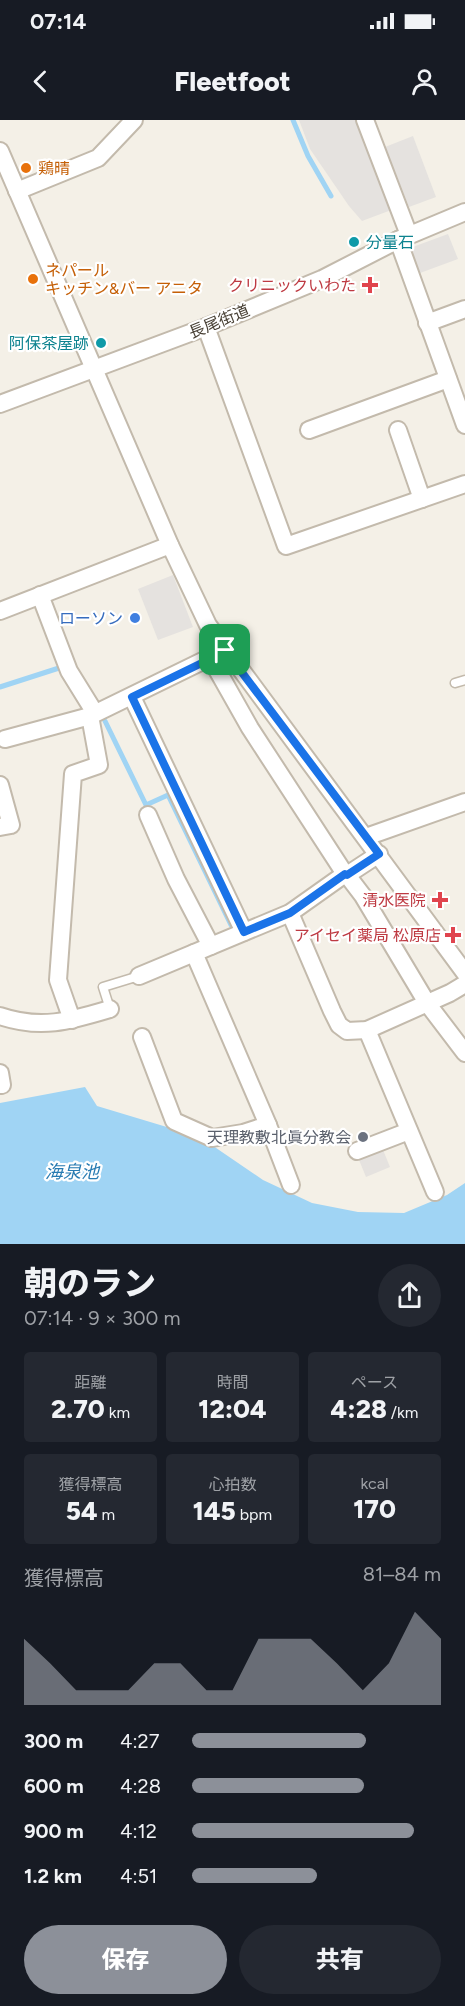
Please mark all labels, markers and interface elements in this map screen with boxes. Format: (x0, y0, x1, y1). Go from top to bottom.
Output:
text: 07:14 (30, 8, 86, 35)
icon: back (24, 65, 57, 98)
text: Fleetfoot (174, 65, 291, 98)
icon: person (408, 65, 441, 98)
place label: 鶏晴 (38, 159, 70, 178)
marker: 鶏晴 (19, 161, 33, 175)
place label: 分量石 (366, 233, 414, 252)
marker: 分量石 (347, 235, 361, 249)
place label: ネパール キッチン&バー アニタ (45, 261, 203, 298)
marker: ネパール キッチン&バー アニタ (26, 272, 40, 286)
place label: クリニックいわた (228, 276, 356, 295)
marker: クリニックいわた (361, 276, 379, 294)
street label: 長尾街道 (186, 301, 252, 342)
place label: 阿保茶屋跡 (9, 334, 89, 353)
marker: 阿保茶屋跡 (94, 336, 108, 350)
place label: ローソン (59, 609, 123, 628)
marker: ローソン (128, 611, 142, 625)
pin (199, 624, 250, 675)
icon: arrive (208, 633, 241, 666)
place label: 清水医院 (362, 891, 426, 910)
marker: 清水医院 (431, 891, 449, 909)
place label: アイセイ薬局 松原店 (294, 926, 441, 945)
marker: アイセイ薬局 松原店 (446, 928, 460, 942)
place label: 天理教敷北眞分教会 (207, 1128, 351, 1147)
marker: 天理教敷北眞分教会 (356, 1130, 370, 1144)
water label: 海泉池 (45, 1161, 101, 1183)
text: 朝のラン (24, 1264, 156, 1303)
button: share (378, 1264, 441, 1327)
text: 07:14 · 9 × 300 m (24, 1306, 180, 1330)
text: 距離 (74, 1373, 107, 1392)
text: 時間 (216, 1373, 249, 1392)
text: ペース (351, 1373, 398, 1392)
text: 2.70 (51, 1393, 105, 1425)
text: 12:04 (198, 1393, 267, 1425)
text: 4:28 (331, 1393, 387, 1425)
text: km (105, 1403, 130, 1422)
text: /km (387, 1403, 418, 1422)
text: kcal (361, 1474, 388, 1493)
text: 獲得標高 (58, 1475, 123, 1494)
text: 心拍数 (208, 1475, 257, 1494)
text: 170 (353, 1493, 396, 1525)
text: 54 (66, 1495, 98, 1527)
text: 145 (193, 1495, 236, 1527)
text: m (98, 1505, 115, 1524)
text: bpm (236, 1505, 272, 1524)
text: 81–84 m (363, 1562, 441, 1586)
text: 獲得標高 (24, 1566, 104, 1590)
text: 300 m (24, 1729, 83, 1753)
text: 4:27 (120, 1729, 159, 1753)
text: 600 m (24, 1774, 84, 1798)
text: 4:28 (120, 1774, 161, 1798)
text: 900 m (24, 1819, 84, 1843)
text: 4:12 (120, 1819, 157, 1843)
text: 1.2 km (24, 1864, 82, 1888)
text: 4:51 (120, 1864, 157, 1888)
button: 保存 (24, 1925, 227, 1994)
button: 共有 (239, 1925, 441, 1994)

